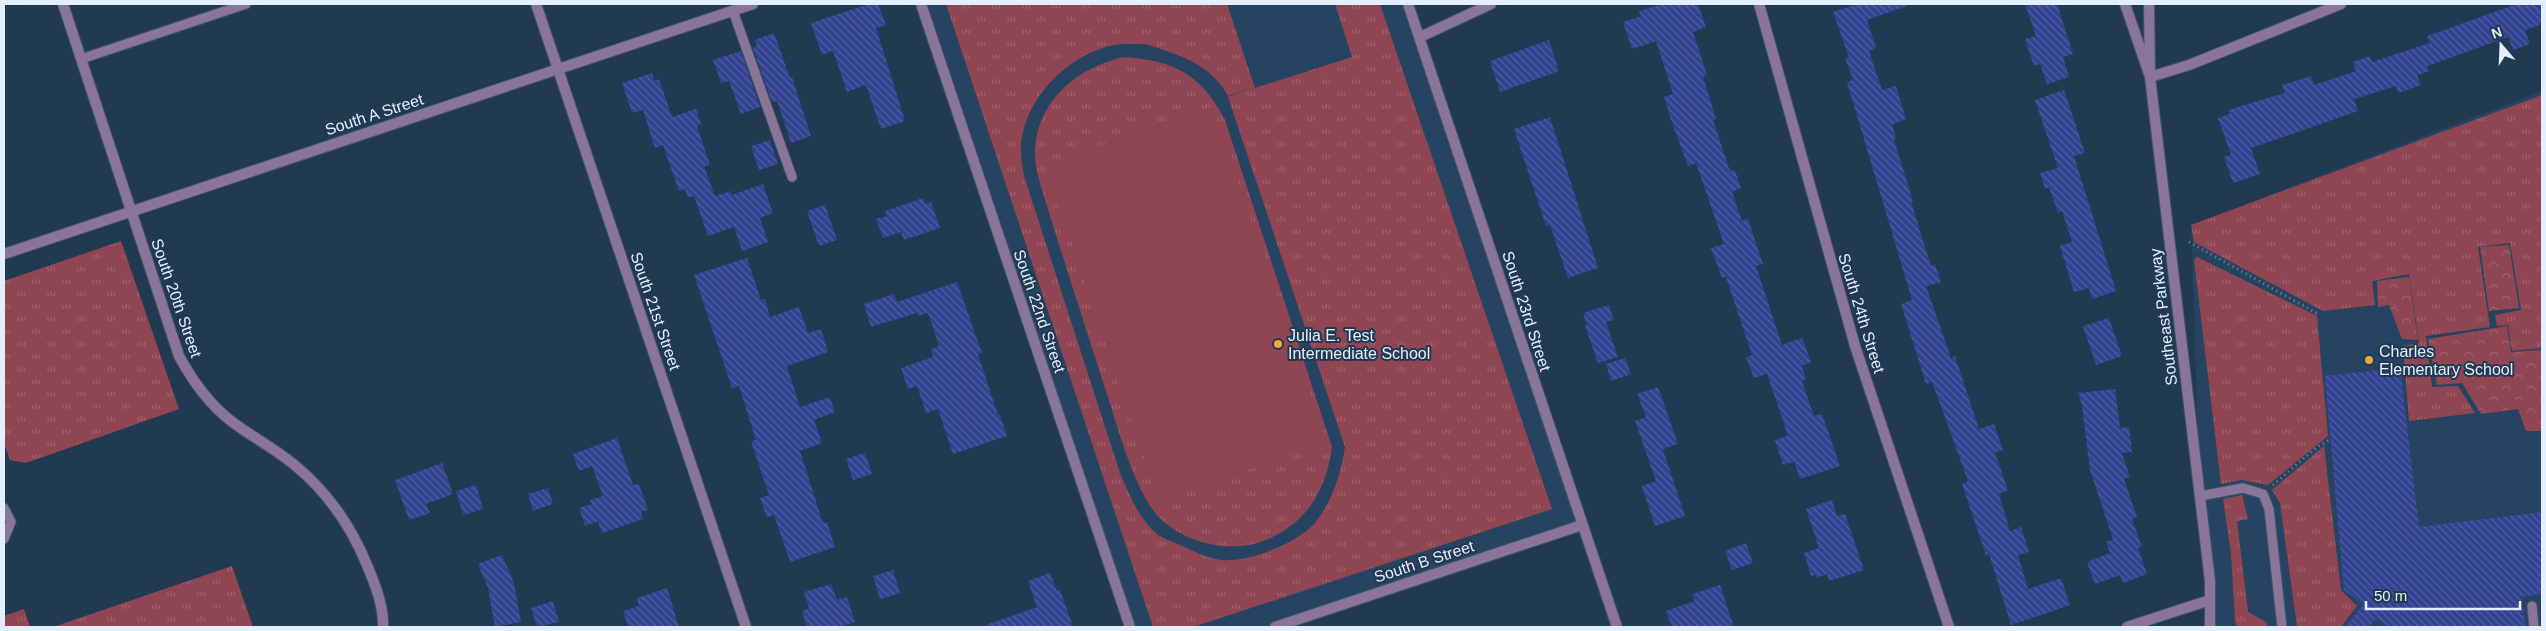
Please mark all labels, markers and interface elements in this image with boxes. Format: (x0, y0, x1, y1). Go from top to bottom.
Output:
north arrow (2476, 20, 2526, 70)
text: N (2489, 23, 2504, 42)
street label: South A Street (323, 90, 426, 138)
street label: South 20th Street (148, 237, 205, 360)
street label: South 22nd Street (1010, 247, 1069, 375)
street label: Southeast Parkway (2147, 247, 2180, 386)
street label: South 23rd Street (1499, 249, 1554, 374)
street label: South 21st Street (627, 250, 684, 373)
street label: South 24th Street (1835, 251, 1888, 376)
place label: Julia E. Test Intermediate School (1288, 327, 1430, 362)
marker: Julia E. Test Intermediate School (1272, 338, 1284, 350)
place label: Charles Elementary School (2379, 343, 2513, 378)
marker: Charles Elementary School (2363, 354, 2375, 366)
street label: South B Street (1372, 537, 1477, 586)
scale bar (2366, 578, 2520, 610)
text: 50 m (2374, 587, 2407, 604)

